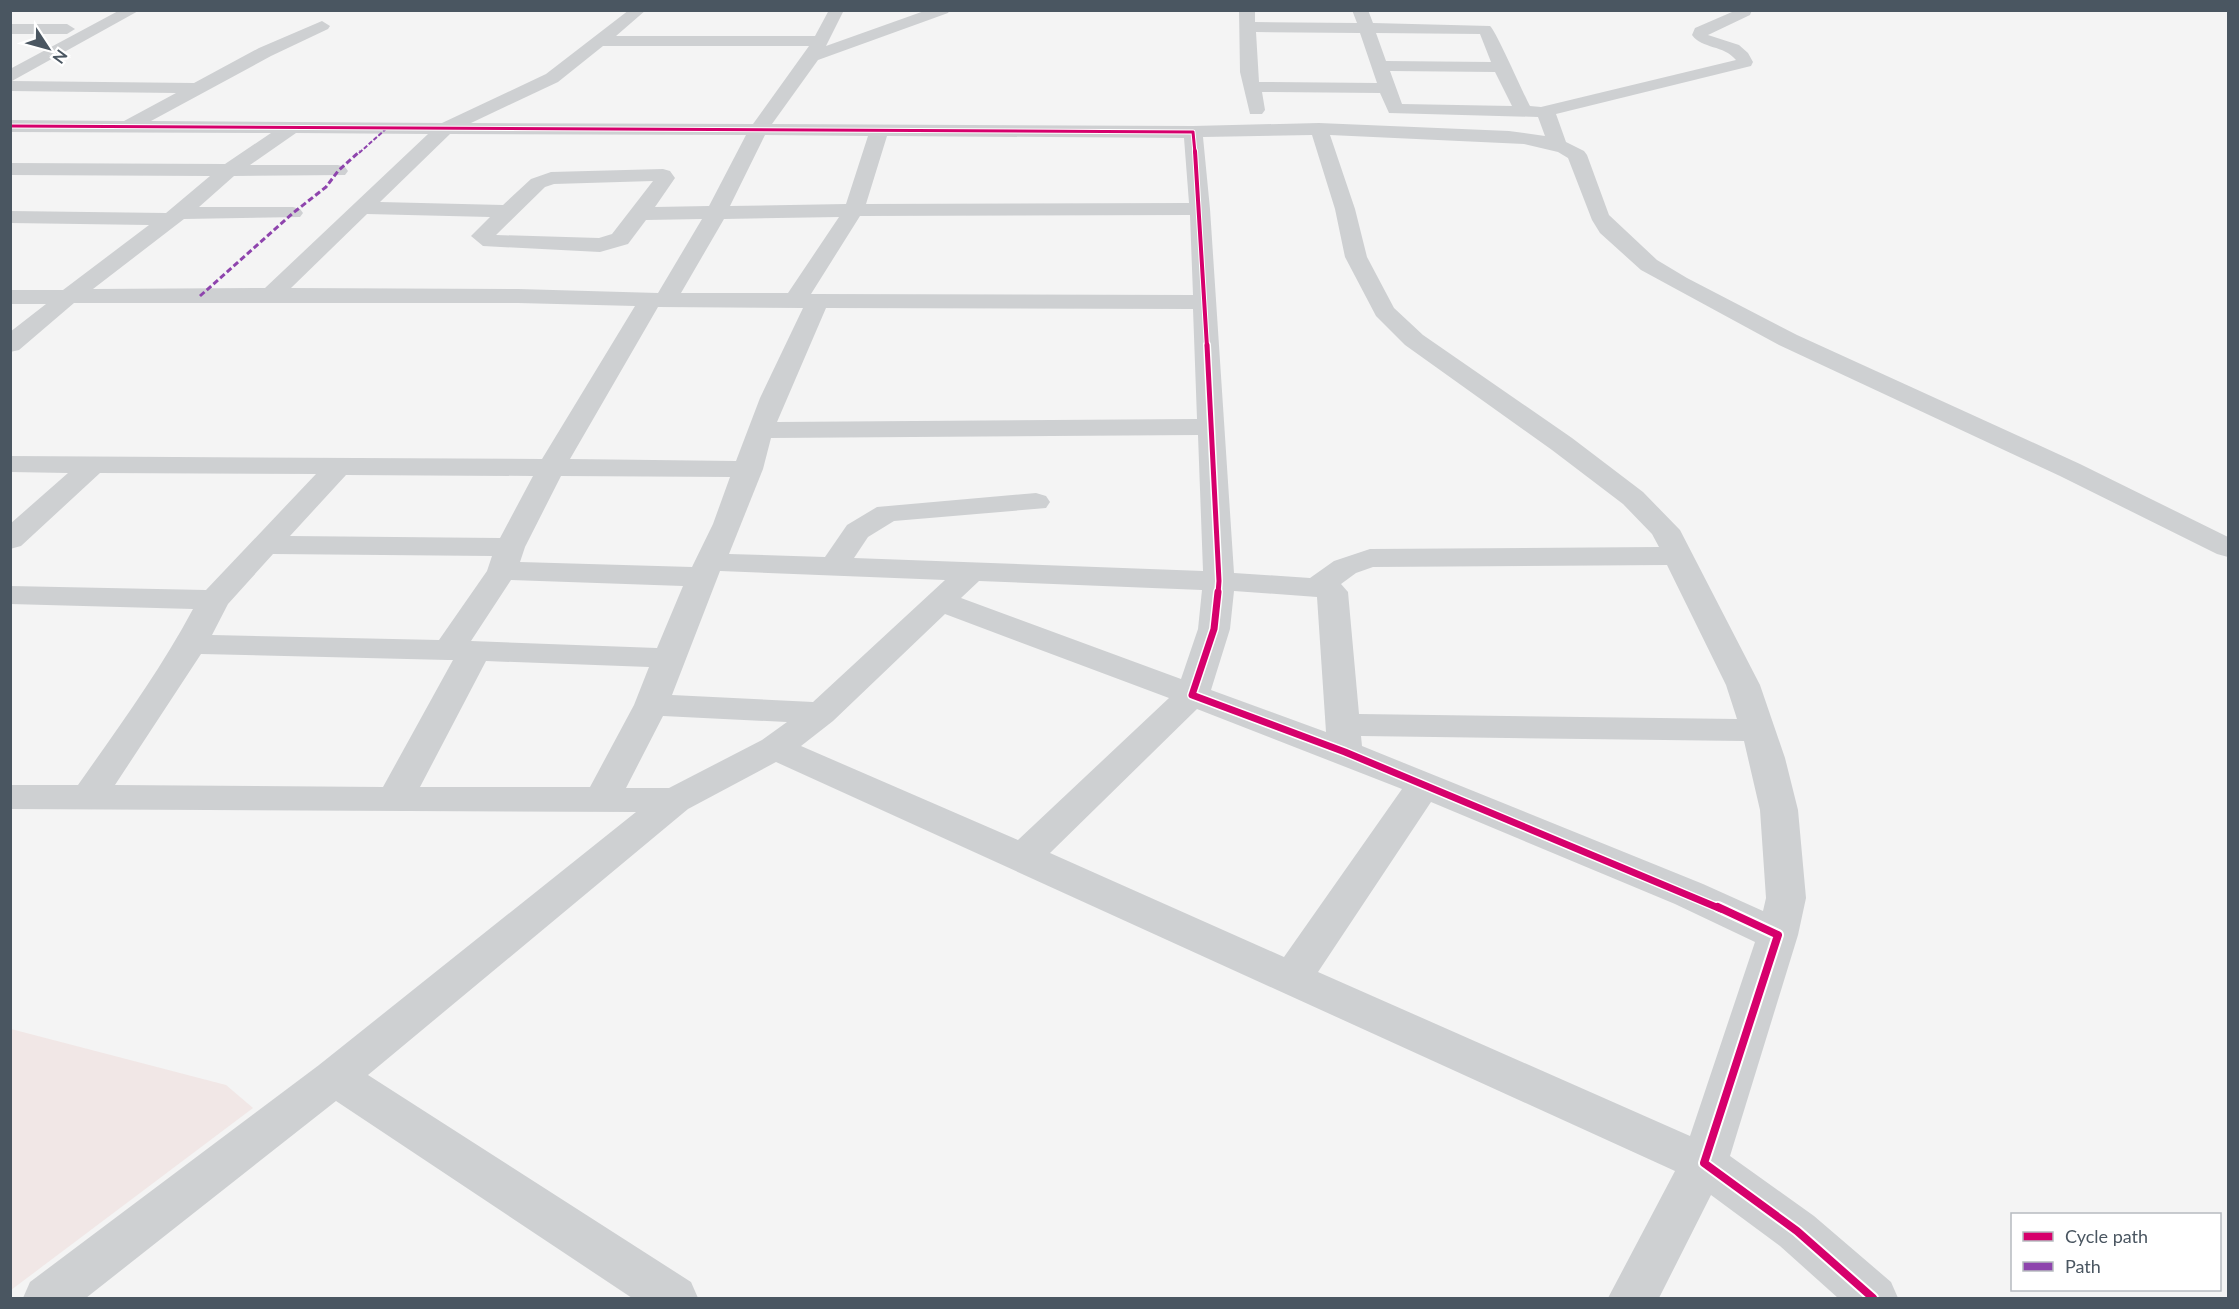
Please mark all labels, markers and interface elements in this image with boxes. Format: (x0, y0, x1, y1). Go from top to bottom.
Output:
north arrow (18, 18, 78, 78)
text: N (49, 47, 72, 68)
legend (2011, 1213, 2221, 1291)
text: Cycle path (2065, 1225, 2148, 1247)
text: Path (2065, 1255, 2101, 1277)

